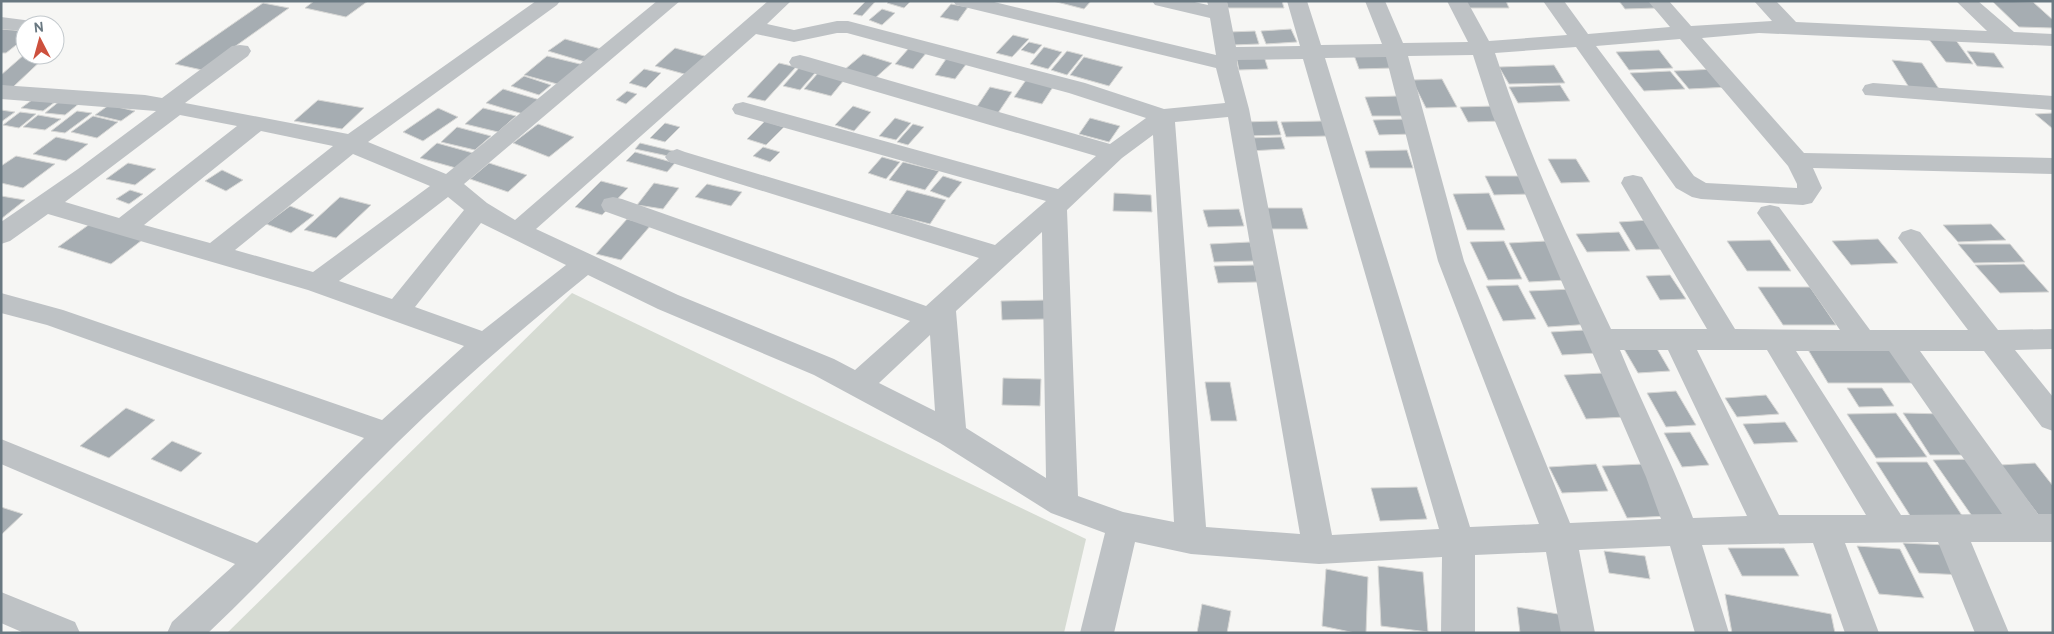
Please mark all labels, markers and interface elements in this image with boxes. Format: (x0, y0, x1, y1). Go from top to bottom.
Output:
north arrow (15, 15, 65, 65)
text: N (33, 20, 45, 38)

